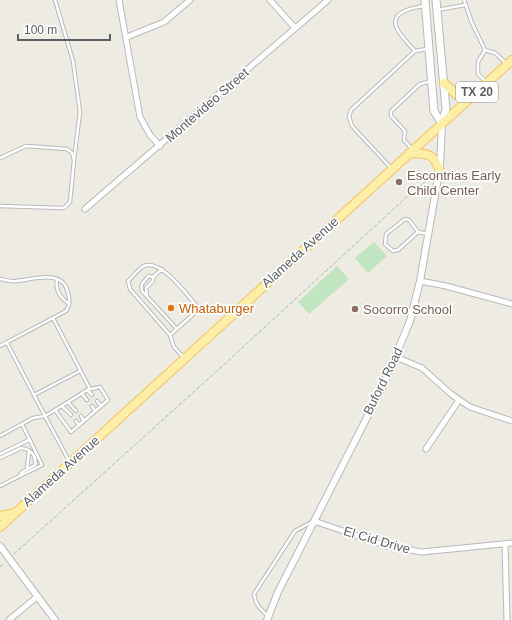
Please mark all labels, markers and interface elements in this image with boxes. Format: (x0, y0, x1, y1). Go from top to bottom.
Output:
scale bar (18, 16, 110, 42)
text: 100 m (24, 23, 57, 37)
street label: Montevideo Street (162, 64, 252, 145)
road number: TX 20 (456, 82, 498, 102)
place label: Escontrias Early Child Center (407, 168, 501, 198)
marker: Escontrias Early Child Center (394, 177, 404, 187)
street label: Alameda Avenue (259, 214, 341, 290)
place label: Whataburger (179, 301, 255, 316)
place label: Socorro School (363, 302, 452, 317)
marker: Whataburger (166, 303, 176, 313)
marker: Socorro School (350, 304, 360, 314)
street label: Buford Road (360, 345, 406, 417)
street label: Alameda Avenue (20, 433, 102, 509)
street label: El Cid Drive (342, 523, 412, 557)

